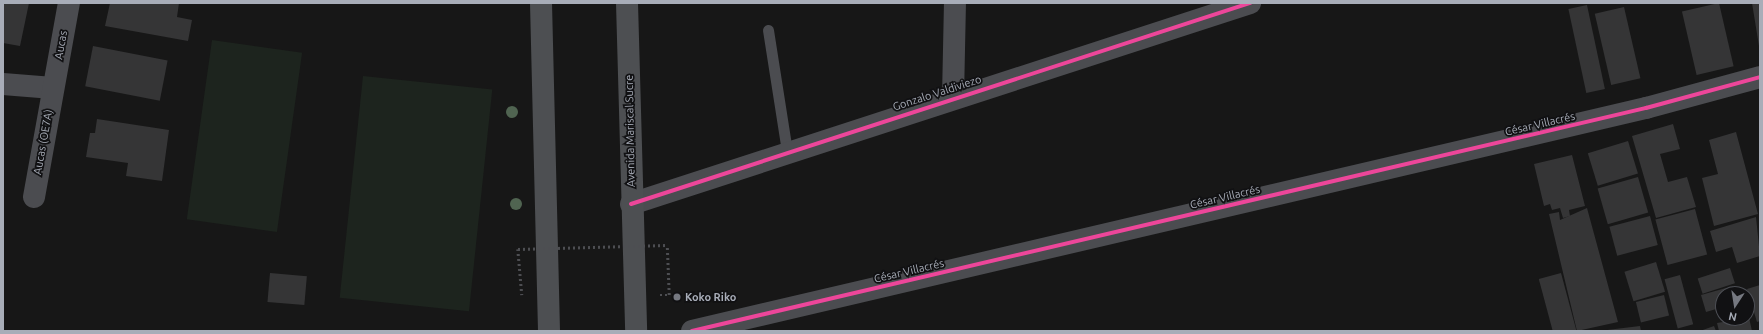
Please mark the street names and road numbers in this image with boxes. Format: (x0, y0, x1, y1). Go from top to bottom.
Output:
street label: Aucas (52, 30, 70, 60)
street label: Gonzalo Valdiviezo (891, 72, 983, 114)
street label: Avenida Mariscal Sucre (622, 75, 638, 187)
street label: Aucas (OE7A) (31, 108, 55, 176)
street label: César Villacrés (1504, 110, 1576, 138)
street label: César Villacrés (1189, 183, 1261, 211)
street label: César Villacrés (873, 257, 945, 285)

